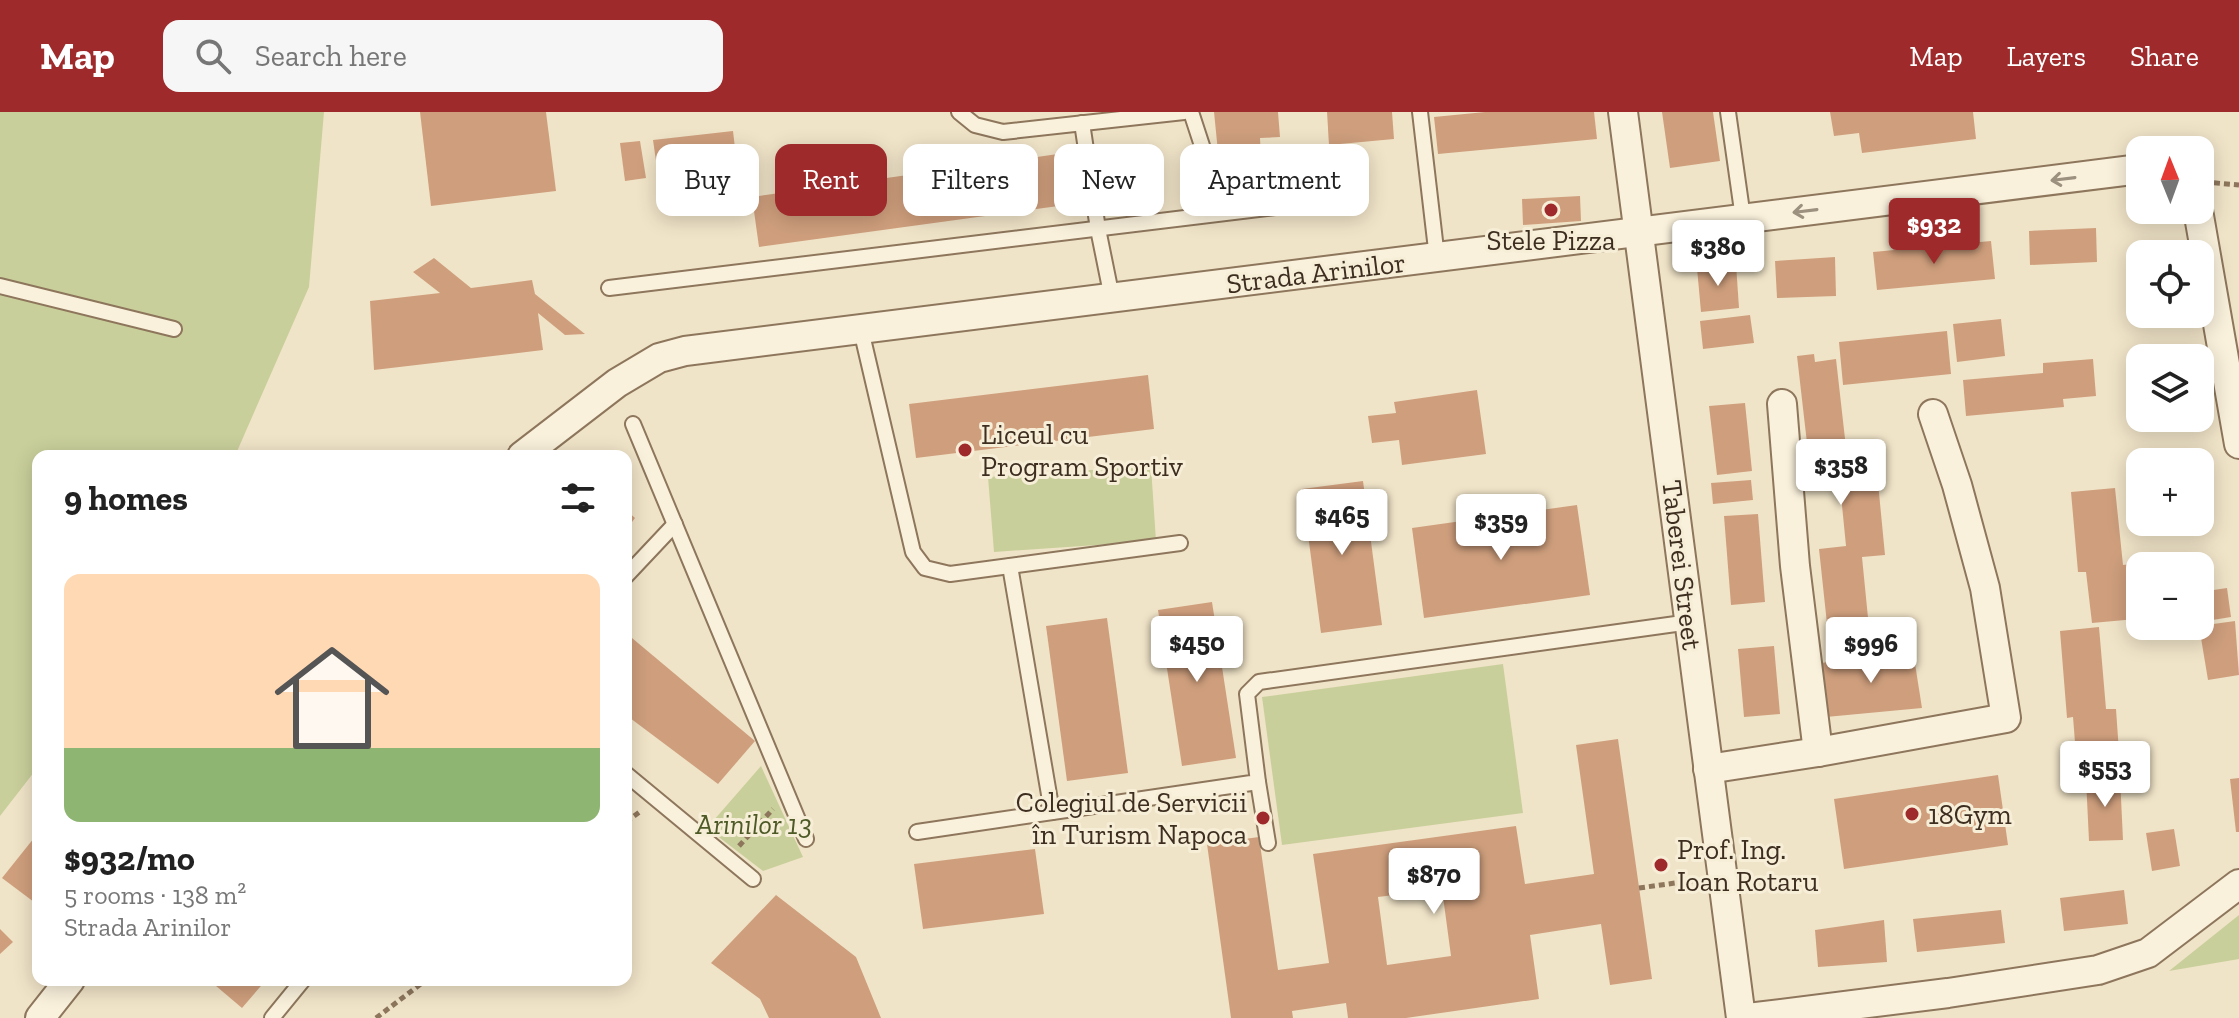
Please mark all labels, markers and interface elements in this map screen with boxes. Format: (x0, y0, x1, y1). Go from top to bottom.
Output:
search box (163, 20, 723, 92)
text: Map (40, 33, 115, 79)
icon: search (191, 34, 235, 78)
text: Search here (255, 38, 407, 74)
text: Map (1909, 40, 1963, 73)
text: Layers (2007, 40, 2086, 73)
text: Share (2130, 40, 2199, 73)
north arrow (2126, 136, 2214, 224)
map controls (2126, 136, 2214, 640)
chip: Buy (656, 144, 759, 216)
chip: Rent (775, 144, 887, 216)
chip: Filters (903, 144, 1038, 216)
chip: New (1054, 144, 1164, 216)
chip: Apartment (1180, 144, 1369, 216)
one-way arrow (2050, 171, 2076, 186)
pin: $932 (1887, 198, 1981, 266)
marker: Stele Pizza (1542, 201, 1560, 219)
one-way arrow (1792, 203, 1818, 218)
text: $932 (1907, 208, 1961, 240)
pin: $380 (1671, 220, 1765, 288)
place label: Stele Pizza (1487, 224, 1616, 257)
text: $380 (1690, 230, 1746, 262)
button: locate (2126, 240, 2214, 328)
street label: Strada Arinilor (1225, 246, 1407, 300)
button: layers (2126, 344, 2214, 432)
place label: Liceul cu Program Sportiv (981, 418, 1183, 483)
pin: $358 (1794, 439, 1888, 507)
marker: Liceul cu Program Sportiv (956, 441, 974, 459)
button: + (2126, 448, 2214, 536)
text: $358 (1814, 449, 1868, 481)
icon: filters (556, 476, 600, 520)
text: 9 homes (64, 478, 188, 519)
street label: Taberei Street (1655, 478, 1709, 653)
pin: $465 (1295, 489, 1389, 557)
pin: $359 (1454, 494, 1548, 562)
text: $465 (1314, 499, 1370, 531)
text: $359 (1474, 504, 1528, 536)
button: − (2126, 552, 2214, 640)
pin: $450 (1150, 616, 1244, 684)
pin: $996 (1824, 617, 1918, 685)
icon: home (260, 626, 404, 770)
text: $450 (1169, 626, 1225, 658)
text: $996 (1844, 627, 1898, 659)
pin: $553 (2058, 741, 2152, 809)
text: $553 (2078, 751, 2132, 783)
place label: Colegiul de Servicii în Turism Napoca (1016, 786, 1247, 851)
place label: 18Gym (1928, 798, 2012, 831)
marker: 18Gym (1903, 805, 1921, 823)
park label: Arinilor 13 (695, 808, 812, 841)
marker: Colegiul de Servicii în Turism Napoca (1254, 809, 1272, 827)
place label: Prof. Ing. Ioan Rotaru (1677, 833, 1819, 898)
text: $932/mo (64, 838, 195, 879)
pin: $870 (1387, 848, 1481, 916)
marker: Prof. Ing. Ioan Rotaru (1652, 856, 1670, 874)
text: $870 (1407, 858, 1461, 890)
text: 5 rooms · 138 m² (64, 879, 246, 911)
text: Strada Arinilor (64, 911, 231, 943)

